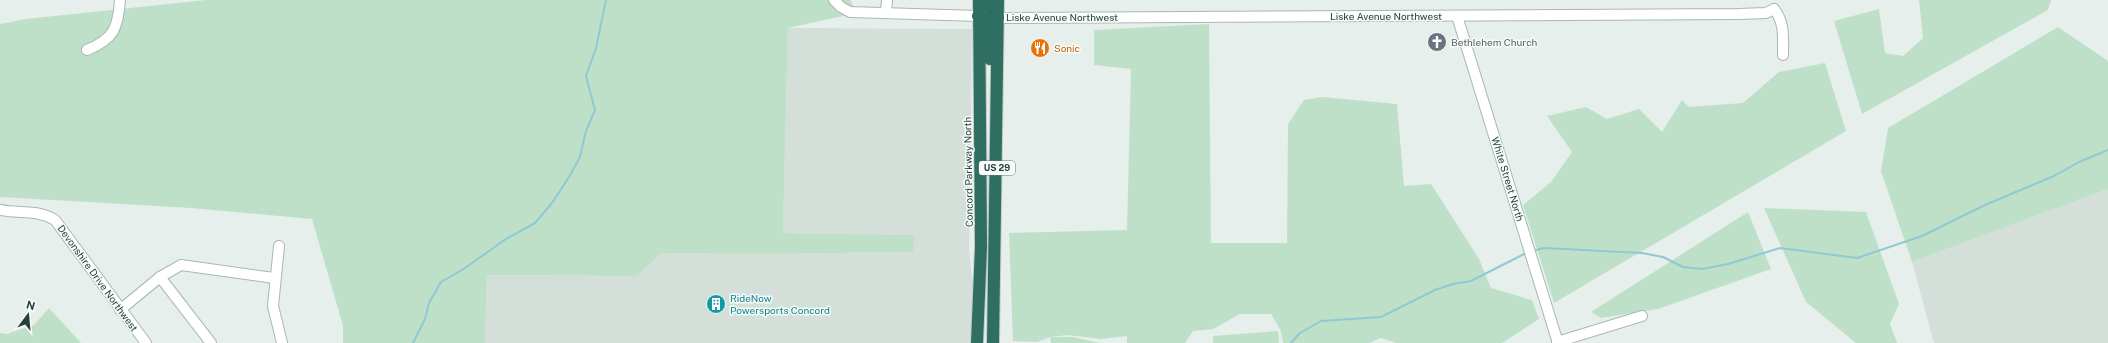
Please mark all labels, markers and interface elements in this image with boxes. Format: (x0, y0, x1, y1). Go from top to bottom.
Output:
street label: Liske Avenue Northwest (1330, 10, 1442, 22)
street label: Liske Avenue Northwest (1006, 11, 1118, 23)
church icon: Bethlehem Church (1426, 31, 1448, 53)
place label: Bethlehem Church (1451, 36, 1538, 48)
restaurant icon: Sonic (1029, 37, 1051, 59)
place label: Sonic (1054, 42, 1080, 54)
street label: Concord Parkway North (961, 116, 975, 227)
street label: White Street North (1489, 135, 1527, 223)
road number: US 29 (979, 161, 1015, 175)
street label: Devonshire Drive Northwest (55, 222, 141, 334)
place label: RideNow Powersports Concord (730, 292, 830, 316)
building icon: RideNow Powersports Concord (705, 293, 727, 315)
north arrow (8, 295, 48, 335)
text: N (25, 298, 37, 312)

